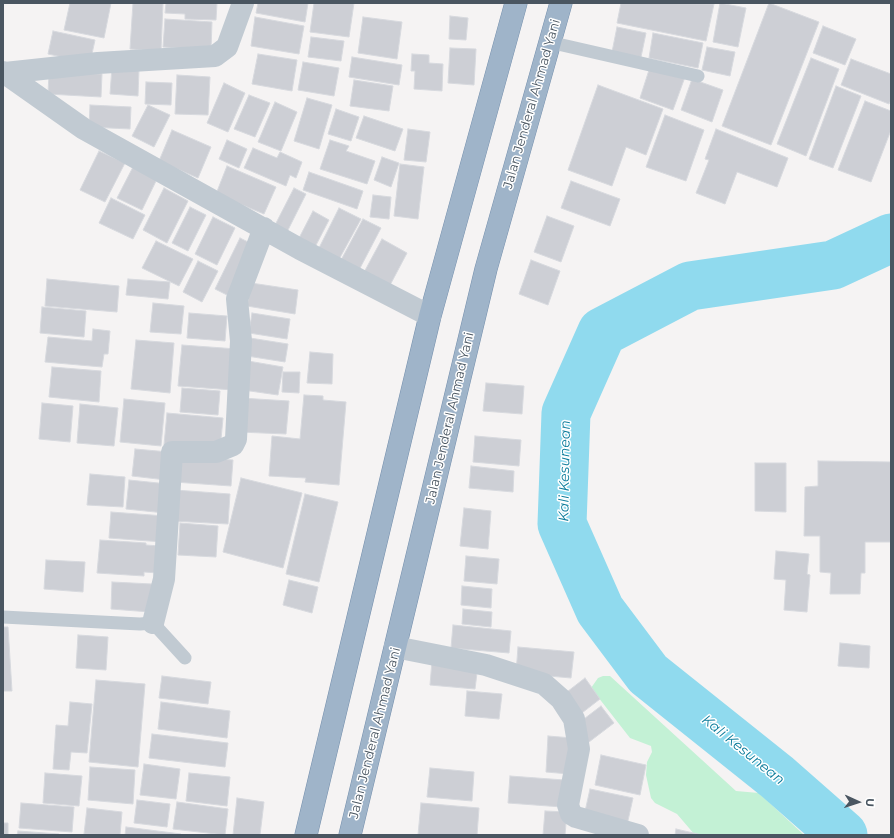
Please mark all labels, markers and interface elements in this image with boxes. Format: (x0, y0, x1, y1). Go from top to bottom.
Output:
street label: Jalan Jenderal Ahmad Yani (500, 17, 564, 191)
street label: Jalan Jenderal Ahmad Yani (423, 331, 477, 505)
water label: Kali Kesunean (556, 420, 574, 522)
street label: Jalan Jenderal Ahmad Yani (346, 646, 404, 820)
water label: Kali Kesunean (698, 712, 788, 788)
north arrow (838, 782, 878, 822)
text: U (863, 798, 877, 807)

